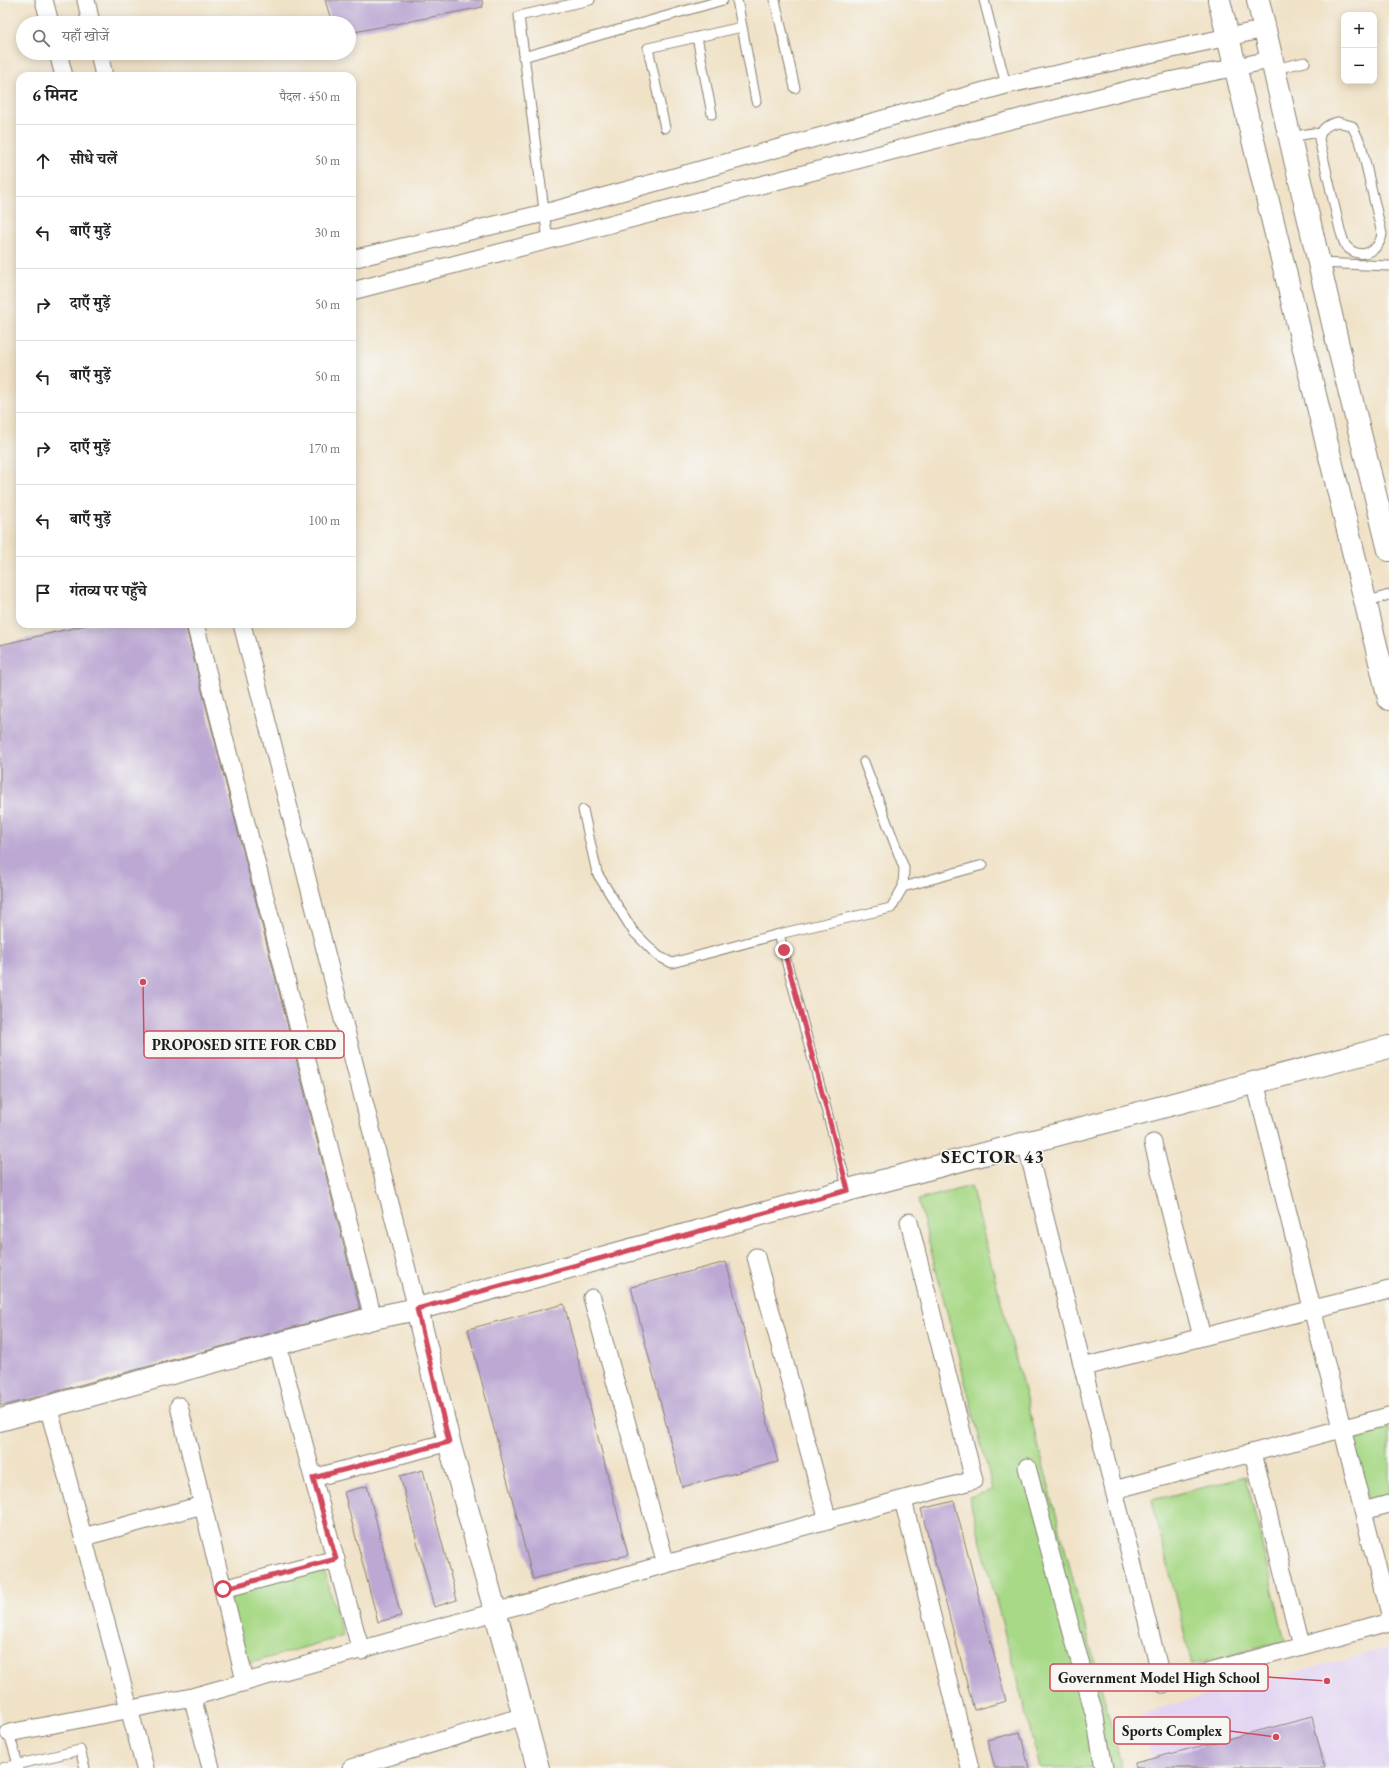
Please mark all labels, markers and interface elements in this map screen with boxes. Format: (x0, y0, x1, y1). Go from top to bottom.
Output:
map controls (1341, 12, 1377, 84)
button: + (1341, 12, 1377, 48)
search box (16, 16, 356, 60)
text: यहाँ खोजें (62, 26, 109, 45)
icon: search (30, 27, 52, 49)
button: − (1341, 48, 1377, 84)
text: 6 मिनट (32, 84, 77, 106)
text: पैदल · 450 m (280, 88, 340, 105)
text: सीधे चलें (70, 149, 117, 168)
icon: ahead (32, 150, 54, 172)
text: 50 m (315, 152, 340, 169)
text: बाएँ मुड़ें (70, 221, 111, 240)
icon: left (32, 222, 54, 244)
text: 30 m (315, 224, 340, 241)
text: दाएँ मुड़ें (70, 293, 110, 312)
icon: right (32, 294, 54, 316)
text: 50 m (315, 296, 340, 313)
text: बाएँ मुड़ें (70, 365, 111, 384)
icon: left (32, 366, 54, 388)
text: 50 m (315, 368, 340, 385)
text: दाएँ मुड़ें (70, 437, 110, 456)
icon: right (32, 438, 54, 460)
text: 170 m (309, 440, 340, 457)
text: बाएँ मुड़ें (70, 509, 111, 528)
icon: left (32, 510, 54, 532)
text: 100 m (309, 512, 340, 529)
text: गंतव्य पर पहुँचे (70, 581, 147, 600)
icon: arrive (32, 582, 54, 604)
route end (775, 941, 793, 959)
callout: PROPOSED SITE FOR CBD (144, 1031, 344, 1058)
text: PROPOSED SITE FOR CBD (152, 1035, 337, 1054)
district label: SECTOR 43 (941, 1145, 1045, 1168)
route start (214, 1580, 232, 1598)
callout: Government Model High School (1050, 1664, 1268, 1691)
text: Government Model High School (1058, 1668, 1261, 1687)
callout: Sports Complex (1114, 1717, 1230, 1744)
text: Sports Complex (1122, 1721, 1222, 1740)

